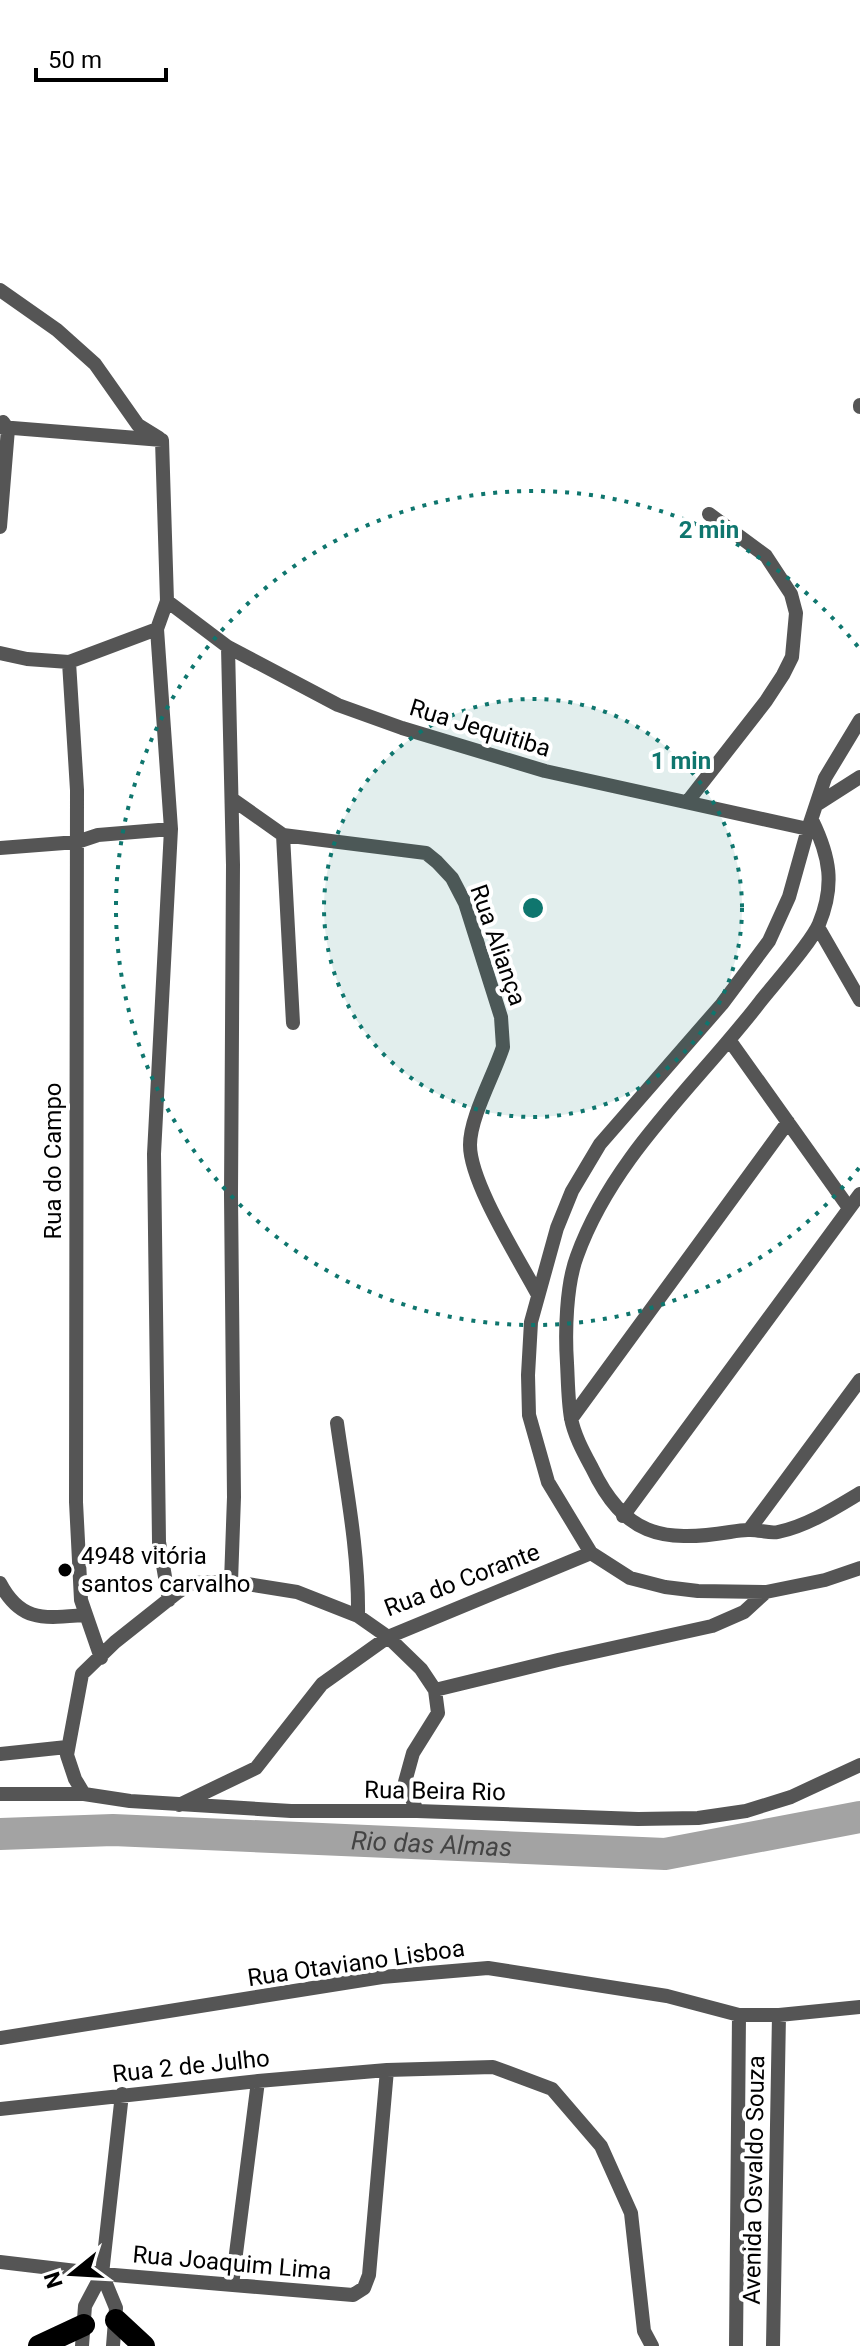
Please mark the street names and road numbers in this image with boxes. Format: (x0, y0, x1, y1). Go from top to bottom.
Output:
street label: Rua Jequitiba (406, 693, 554, 763)
street label: Rua Aliança (464, 881, 532, 1009)
street label: Rua do Campo (39, 1082, 67, 1240)
street label: Rua do Corante (380, 1538, 544, 1622)
street label: Rua Beira Rio (364, 1776, 506, 1806)
street label: Rua Otaviano Lisboa (246, 1934, 466, 1992)
street label: Rua 2 de Julho (111, 2044, 271, 2088)
street label: Avenida Osvaldo Souza (738, 2055, 770, 2305)
street label: Rua Joaquim Lima (131, 2240, 333, 2286)

